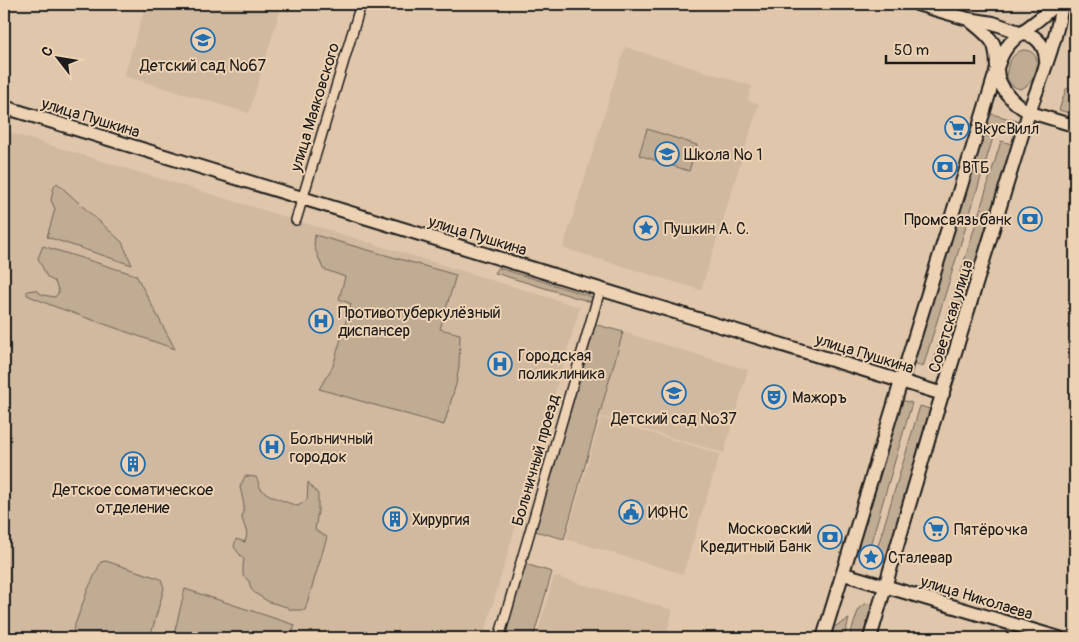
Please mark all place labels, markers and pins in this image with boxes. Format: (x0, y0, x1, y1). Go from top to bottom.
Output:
school or university icon: Детский сад №67 (190, 27, 216, 53)
place label: Детский сад №67 (139, 56, 266, 76)
supermarket icon: ВкусВилл (944, 115, 970, 141)
place label: ВкусВилл (974, 119, 1039, 139)
school or university icon: Школа № 1 (654, 141, 680, 167)
place label: Школа № 1 (684, 145, 762, 165)
bank icon: ВТБ (932, 154, 958, 180)
place label: ВТБ (962, 158, 990, 178)
bank icon: Промсвязьбанк (1017, 206, 1043, 232)
place label: Промсвязьбанк (904, 210, 1012, 230)
place icon: Пушкин А. С. (633, 215, 659, 241)
place label: Пушкин А. С. (664, 219, 749, 239)
place label: Противотуберкулёзный диспансер (338, 303, 501, 341)
hospital icon: Противотуберкулёзный диспансер (308, 308, 334, 334)
place label: Городская поликлиника (518, 346, 605, 384)
hospital icon: Городская поликлиника (487, 351, 513, 377)
school or university icon: Детский сад №37 (661, 380, 687, 406)
theatre icon: Мажоръ (761, 384, 787, 410)
place label: Мажоръ (792, 388, 847, 408)
place label: Детский сад №37 (610, 409, 737, 429)
place label: Больничный городок (290, 429, 373, 467)
hospital icon: Больничный городок (259, 434, 285, 460)
building icon: Детское соматическое отделение (120, 451, 146, 477)
place label: Детское соматическое отделение (52, 480, 213, 518)
public building icon: ИФНС (618, 499, 644, 525)
place label: ИФНС (648, 503, 688, 523)
building icon: Хирургия (382, 506, 408, 532)
place label: Хирургия (412, 510, 470, 530)
supermarket icon: Пятёрочка (923, 516, 949, 542)
place label: Московский Кредитный Банк (700, 519, 812, 557)
place label: Пятёрочка (954, 520, 1028, 540)
bank icon: Московский Кредитный Банк (817, 524, 843, 550)
place icon: Сталевар (858, 544, 884, 570)
place label: Сталевар (888, 548, 953, 568)

